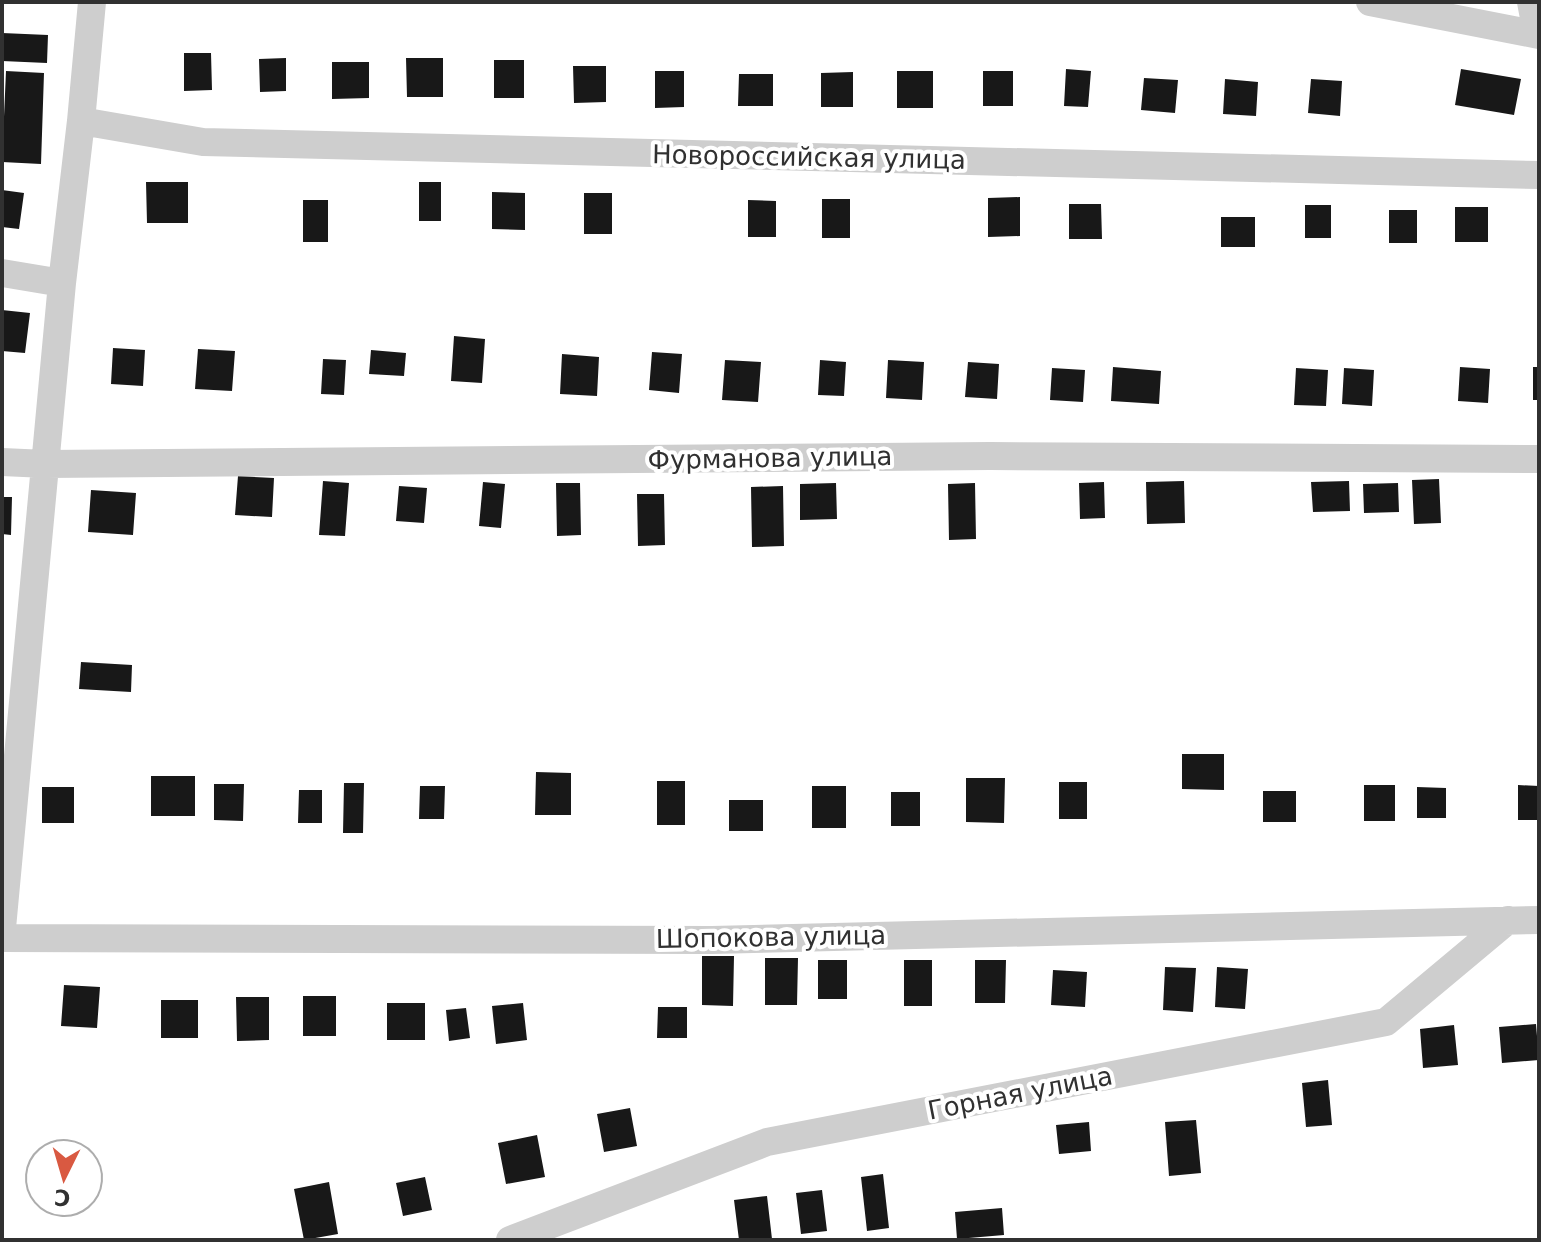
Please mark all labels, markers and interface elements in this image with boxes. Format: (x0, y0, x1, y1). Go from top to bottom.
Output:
street label: Новороссийская улица (652, 139, 966, 175)
street label: Фурманова улица (647, 441, 893, 475)
street label: Шопокова улица (656, 920, 886, 954)
street label: Горная улица (925, 1060, 1115, 1126)
north arrow (24, 1138, 104, 1218)
text: С (53, 1184, 71, 1211)

